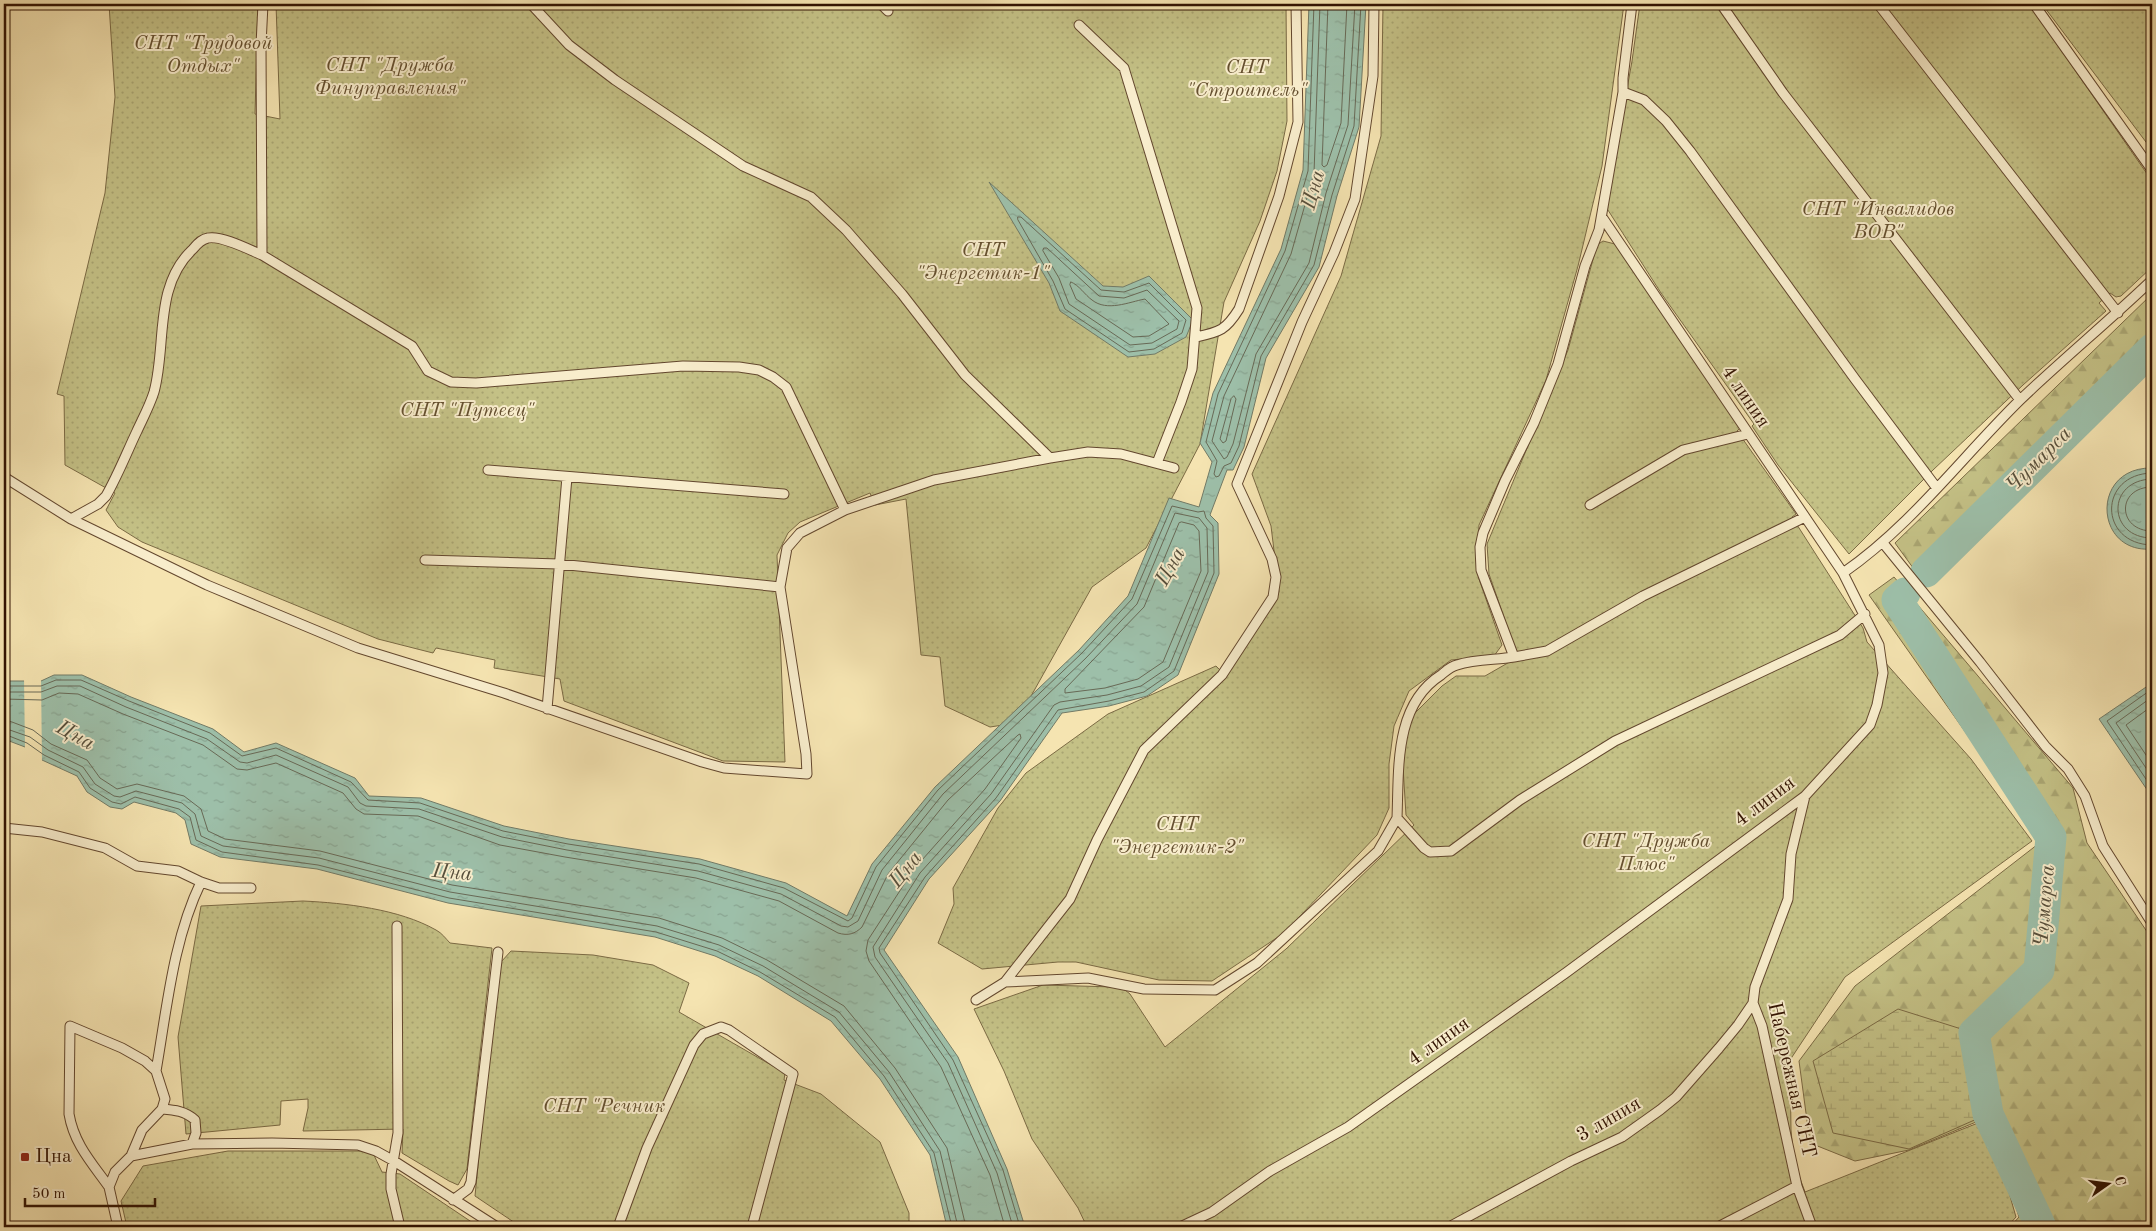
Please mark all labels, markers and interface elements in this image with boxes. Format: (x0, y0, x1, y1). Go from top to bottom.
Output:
park label: СНТ "Трудовой Отдых" (134, 34, 272, 77)
park label: СНТ "Дружба Финуправления" (315, 56, 467, 99)
park label: СНТ "Строитель" (1187, 58, 1308, 101)
water label: Цна (1298, 168, 1329, 213)
park label: СНТ "Инвалидов ВОВ" (1802, 200, 1954, 243)
park label: СНТ "Энергетик-1" (916, 241, 1051, 284)
street label: 4 линия (1717, 362, 1773, 432)
park label: СНТ "Путеец" (400, 401, 535, 421)
water label: Чумарса (2002, 423, 2076, 497)
water label: Цна (1152, 544, 1190, 591)
water label: Цна (51, 717, 98, 755)
street label: 4 линия (1731, 773, 1799, 831)
park label: СНТ "Энергетик-2" (1110, 815, 1245, 858)
park label: СНТ "Дружба Плюс" (1582, 832, 1711, 875)
water label: Цна (885, 848, 927, 893)
water label: Цна (430, 861, 473, 885)
water label: Чумарса (2031, 864, 2059, 948)
street label: Набережная СНТ (1763, 1000, 1819, 1160)
street label: 4 линия (1405, 1014, 1473, 1070)
street label: 3 линия (1574, 1094, 1644, 1146)
park label: СНТ "Речник (543, 1097, 665, 1117)
place label: Цна (35, 1147, 72, 1167)
marker: Цна (19, 1151, 31, 1163)
north arrow (2084, 1158, 2134, 1208)
text: С (2112, 1175, 2128, 1187)
scale bar (25, 1176, 155, 1208)
text: 50 m (32, 1187, 66, 1202)

